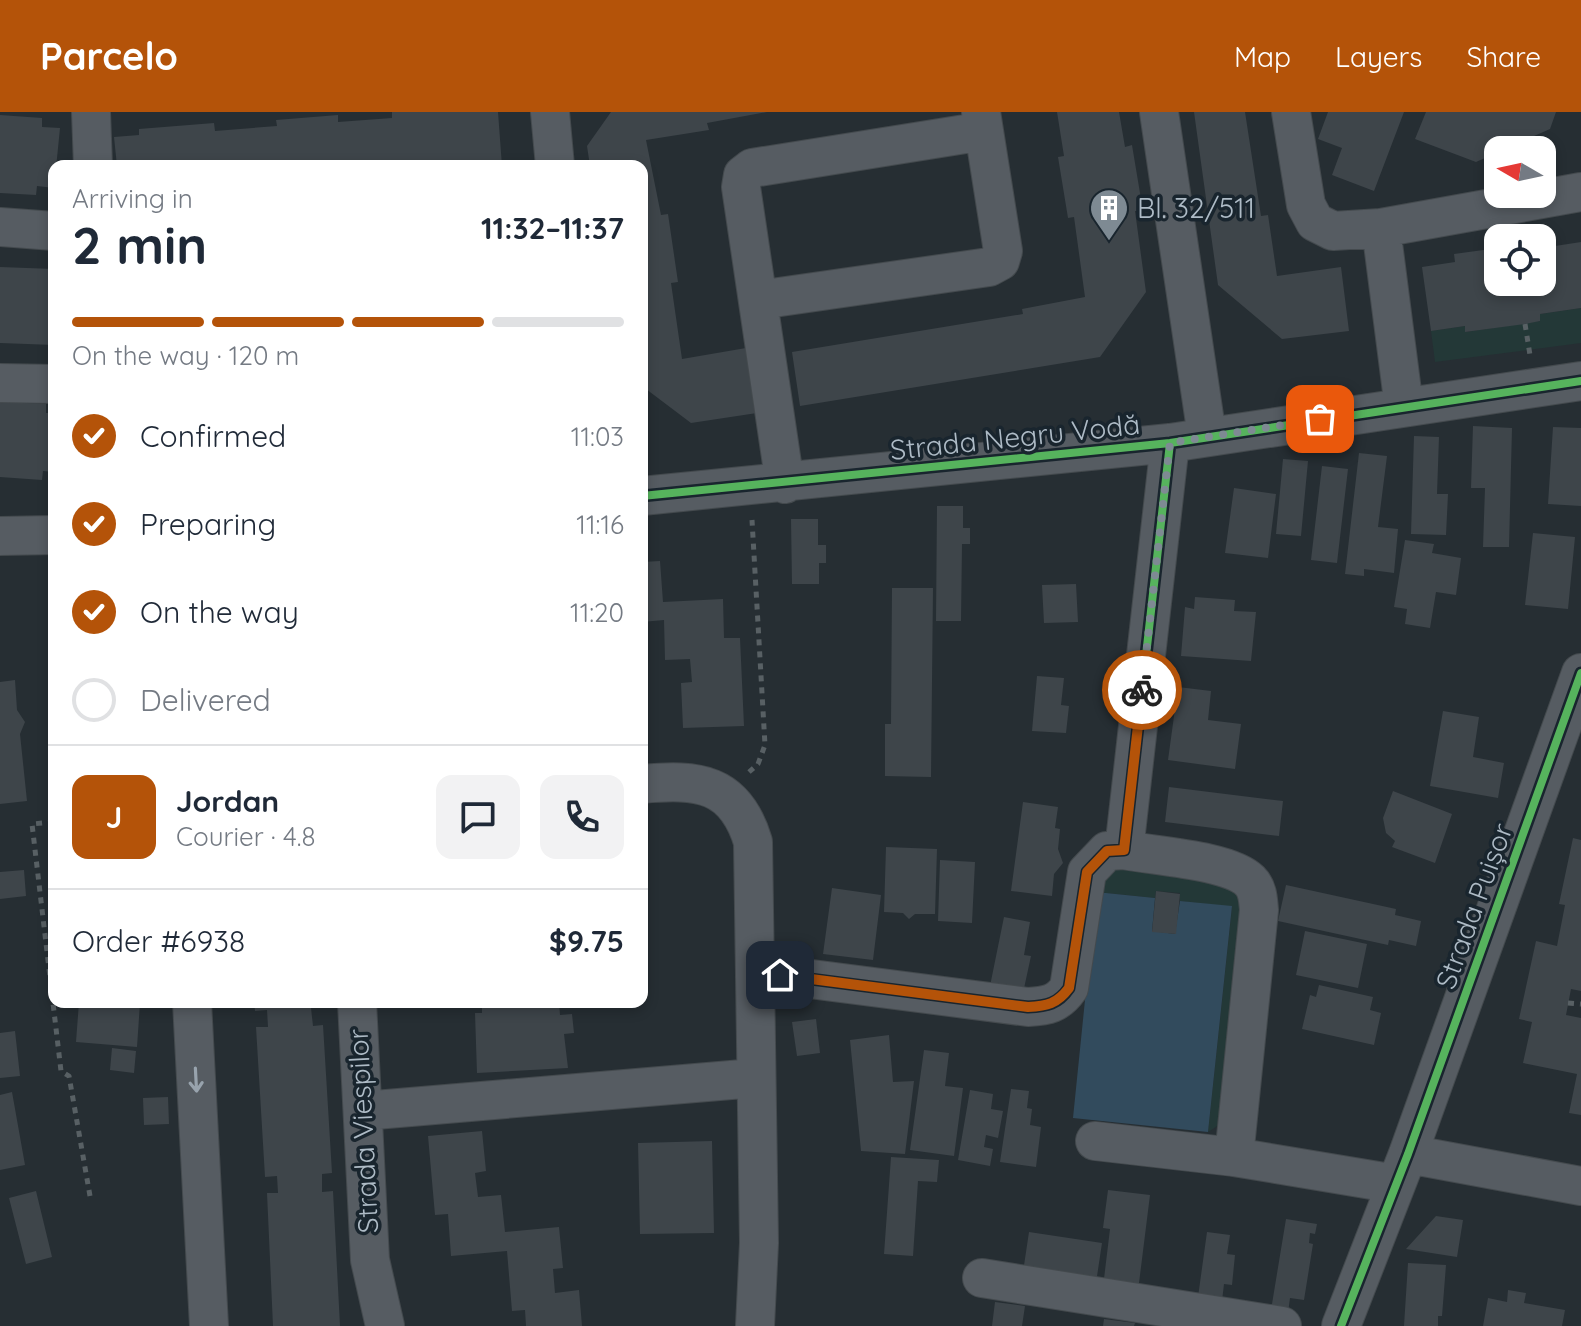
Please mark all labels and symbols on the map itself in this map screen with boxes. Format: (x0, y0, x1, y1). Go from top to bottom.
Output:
north arrow (1484, 136, 1556, 208)
building icon: Bl. 32/511 (1088, 187, 1130, 242)
place label: Bl. 32/511 (1137, 190, 1255, 225)
pin (1286, 385, 1354, 453)
street label: Strada Negru Vodă (888, 406, 1142, 467)
courier (1102, 650, 1182, 730)
street label: Strada Puișor (1427, 818, 1520, 993)
pin (746, 941, 814, 1009)
street label: Strada Viespilor (340, 1028, 385, 1234)
one-way arrow (189, 1066, 204, 1093)

